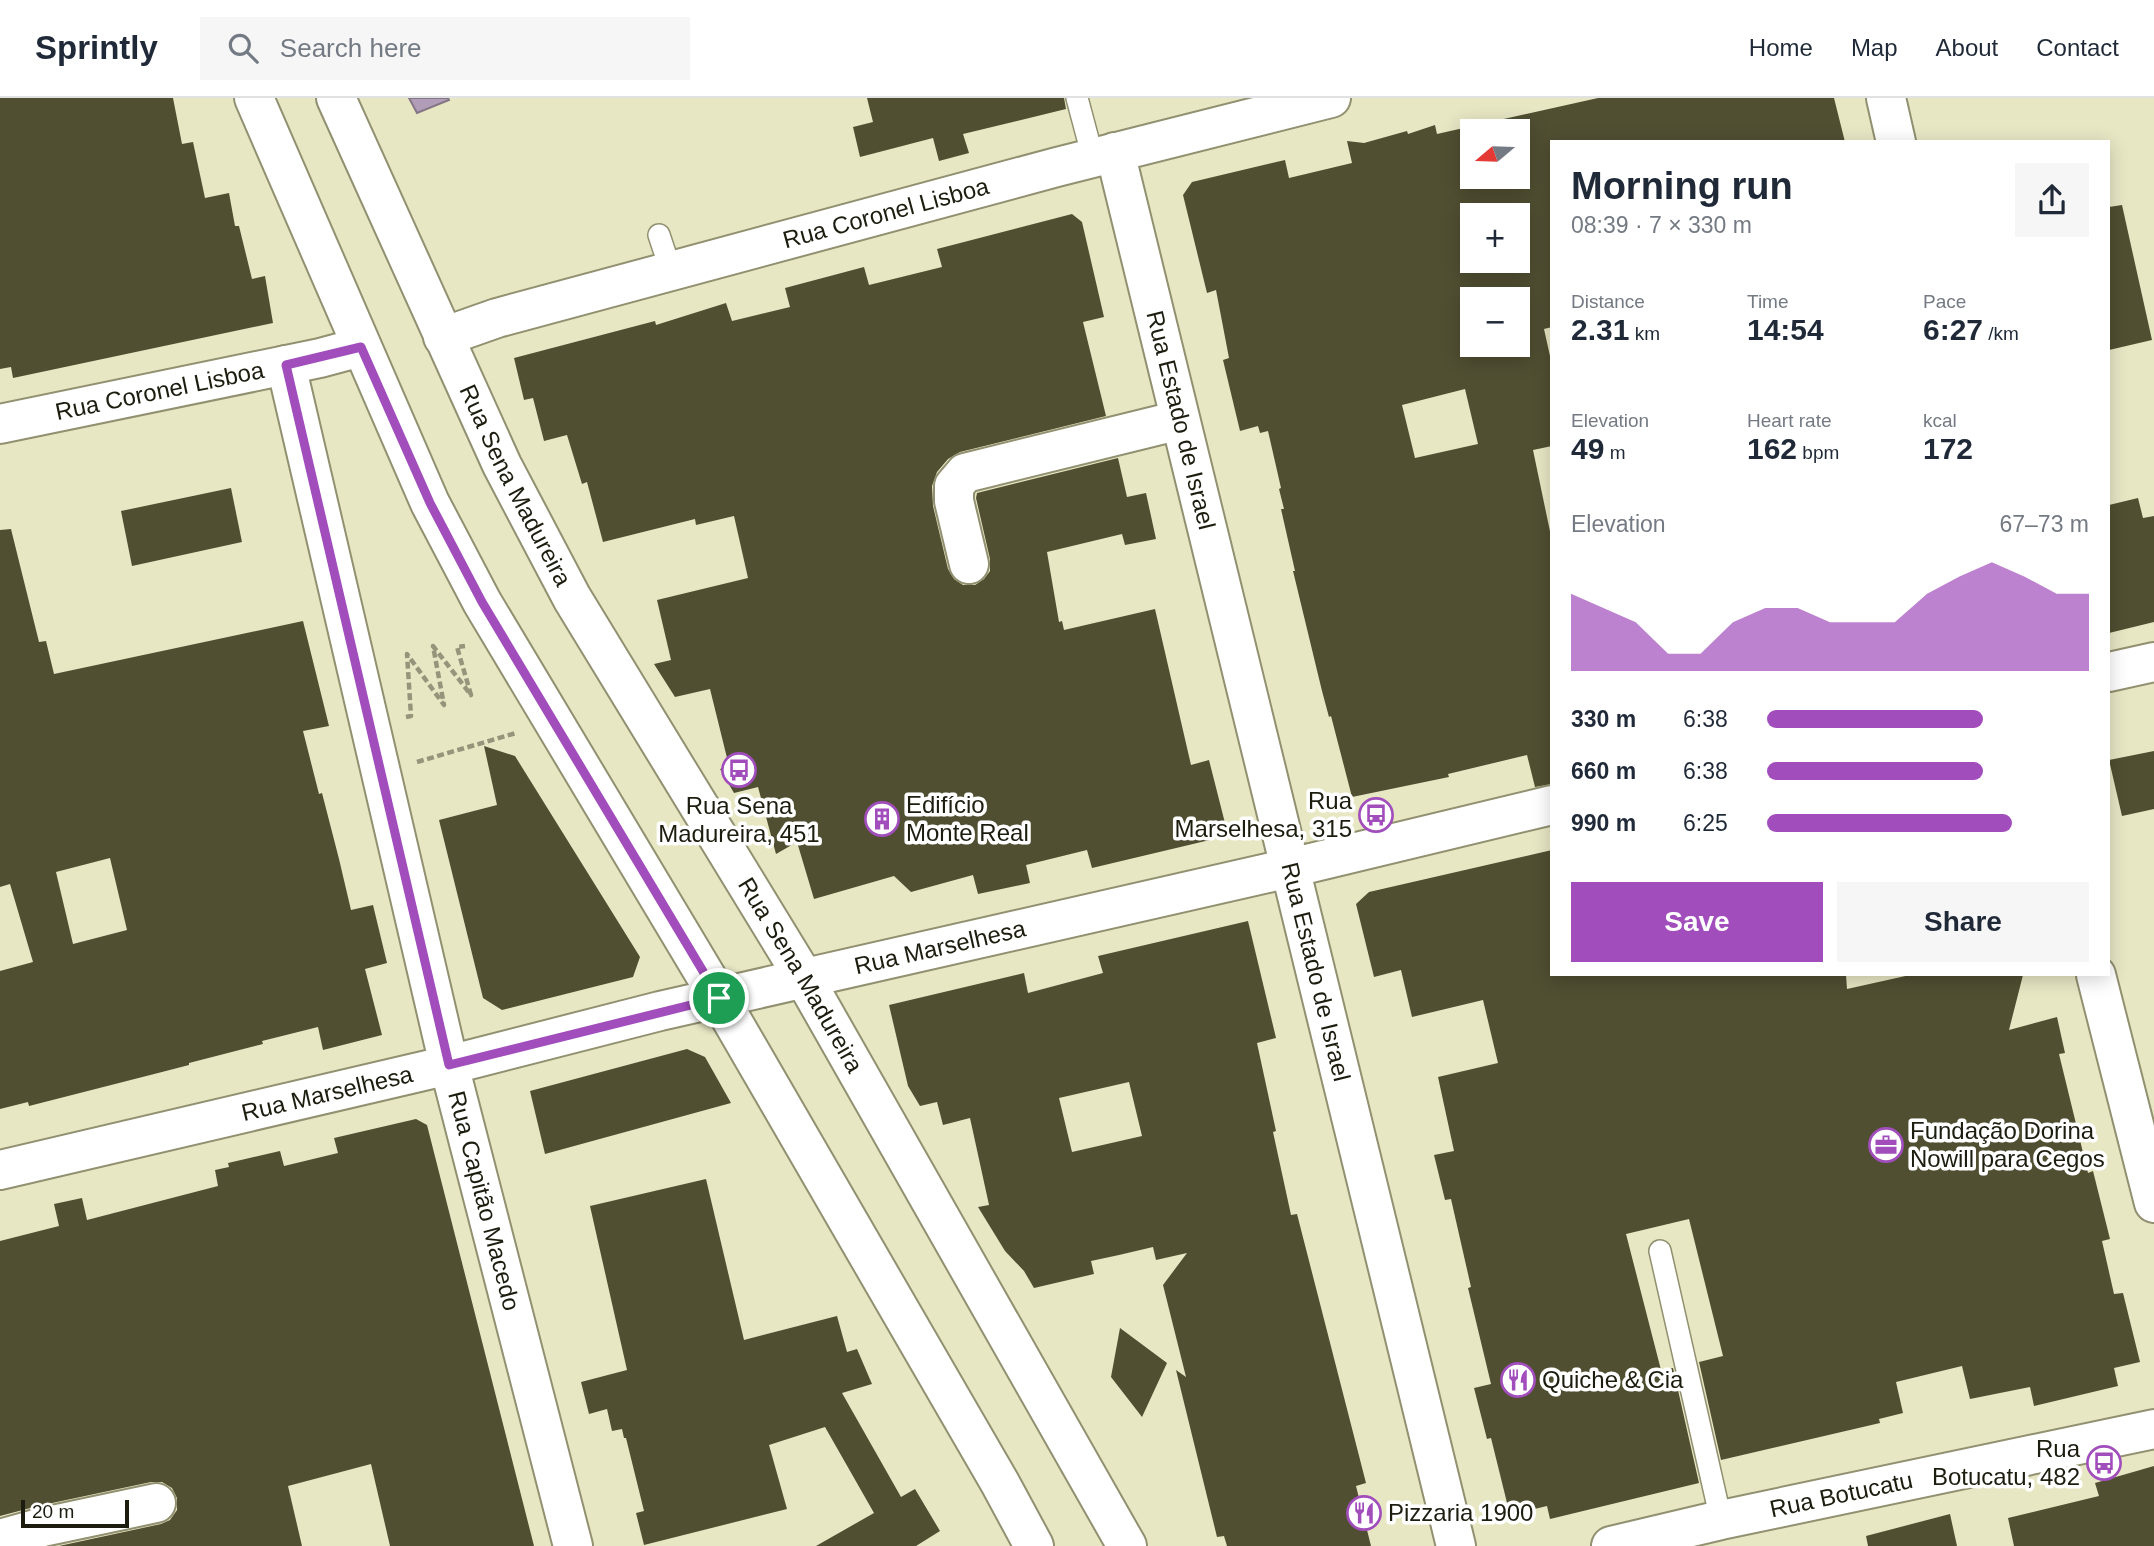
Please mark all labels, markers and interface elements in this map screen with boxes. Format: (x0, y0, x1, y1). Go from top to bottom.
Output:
search box (200, 17, 690, 80)
text: Sprintly (35, 29, 158, 66)
icon: search (224, 29, 262, 67)
text: Search here (280, 33, 422, 63)
text: Home (1749, 34, 1813, 61)
text: Map (1851, 34, 1898, 61)
text: About (1936, 34, 1998, 61)
text: Contact (2036, 34, 2119, 61)
north arrow (1460, 119, 1530, 189)
map controls (1460, 119, 1530, 357)
button: share (2015, 163, 2089, 237)
text: Morning run (1571, 165, 1793, 207)
street label: Rua Coronel Lisboa (780, 172, 992, 253)
button: + (1460, 203, 1530, 273)
text: 08:39 · 7 × 330 m (1571, 212, 1752, 238)
button: − (1460, 287, 1530, 357)
text: Distance (1571, 291, 1645, 312)
text: Time (1747, 291, 1789, 312)
text: Pace (1923, 291, 1966, 312)
street label: Rua Estado de Israel (1141, 308, 1221, 532)
text: 2.31 (1571, 313, 1629, 346)
text: 14:54 (1747, 313, 1824, 346)
text: 6:27 (1923, 313, 1983, 346)
text: km (1629, 323, 1660, 344)
text: /km (1983, 323, 2019, 344)
street label: Rua Coronel Lisboa (53, 356, 267, 425)
street label: Rua Sena Madureira (454, 380, 578, 591)
text: Elevation (1571, 410, 1649, 431)
text: Heart rate (1747, 410, 1831, 431)
text: kcal (1923, 410, 1957, 431)
text: 49 (1571, 432, 1604, 465)
text: 162 (1747, 432, 1797, 465)
text: 172 (1923, 432, 1973, 465)
text: m (1604, 442, 1625, 463)
text: bpm (1797, 442, 1839, 463)
text: Elevation (1571, 511, 1666, 537)
text: 67–73 m (1999, 511, 2089, 537)
text: 330 m (1571, 706, 1636, 732)
text: 6:38 (1683, 706, 1728, 732)
bus stop icon: Rua Sena Madureira, 451 (720, 751, 758, 789)
text: 660 m (1571, 758, 1636, 784)
text: 6:38 (1683, 758, 1728, 784)
place label: Rua Marselhesa, 315 (1175, 787, 1353, 842)
place label: Edifício Monte Real (906, 791, 1029, 846)
place label: Rua Sena Madureira, 451 (658, 792, 820, 847)
bus stop icon: Rua Marselhesa, 315 (1357, 796, 1395, 834)
building icon: Edifício Monte Real (863, 800, 901, 838)
text: 990 m (1571, 810, 1636, 836)
text: 6:25 (1683, 810, 1728, 836)
street label: Rua Estado de Israel (1276, 860, 1356, 1084)
street label: Rua Sena Madureira (733, 872, 869, 1078)
button: Save (1571, 882, 1823, 962)
button: Share (1837, 882, 2089, 962)
street label: Rua Marselhesa (852, 914, 1029, 979)
pin (689, 968, 749, 1028)
icon: arrive (700, 979, 738, 1017)
street label: Rua Marselhesa (239, 1060, 416, 1126)
street label: Rua Capitão Macedo (443, 1088, 526, 1313)
place label: Fundação Dorina Nowill para Cegos (1910, 1117, 2105, 1172)
office icon: Fundação Dorina Nowill para Cegos (1867, 1126, 1905, 1164)
restaurant icon: Quiche & Cia (1499, 1361, 1537, 1399)
place label: Quiche & Cia (1542, 1366, 1684, 1393)
place label: Rua Botucatu, 482 (1932, 1435, 2081, 1490)
bus stop icon: Rua Botucatu, 482 (2085, 1444, 2123, 1482)
street label: Rua Botucatu (1767, 1466, 1915, 1522)
restaurant icon: Pizzaria 1900 (1345, 1494, 1383, 1532)
scale bar (21, 1497, 130, 1529)
place label: Pizzaria 1900 (1388, 1499, 1533, 1526)
text: 20 m (32, 1501, 74, 1522)

